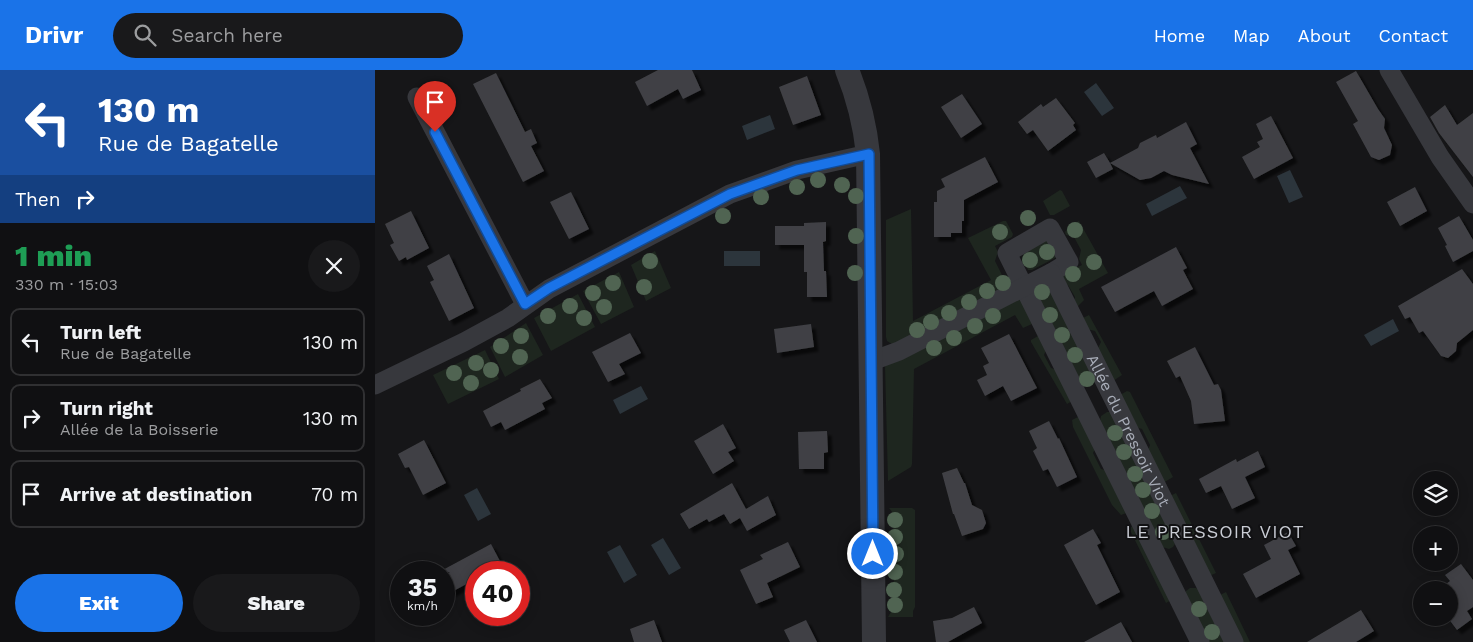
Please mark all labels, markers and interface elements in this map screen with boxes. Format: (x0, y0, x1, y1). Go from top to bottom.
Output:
search box (113, 13, 463, 58)
text: Drivr (25, 21, 83, 49)
icon: search (131, 21, 159, 49)
text: Search here (171, 24, 283, 47)
text: Home (1154, 25, 1205, 46)
text: Map (1233, 25, 1270, 46)
text: About (1298, 25, 1350, 46)
text: Contact (1378, 25, 1448, 46)
pin (414, 81, 456, 132)
icon: arrive (421, 88, 449, 116)
text: 130 m (98, 89, 199, 131)
icon: left (15, 90, 80, 155)
text: Rue de Bagatelle (98, 131, 279, 156)
icon: right (71, 185, 99, 213)
text: Then (15, 188, 61, 211)
text: 1 min (15, 238, 92, 273)
button: close (308, 240, 360, 292)
text: 330 m · 15:03 (15, 275, 118, 294)
text: Turn left (60, 321, 141, 344)
icon: left (17, 328, 45, 356)
text: 130 m (303, 331, 358, 354)
text: Rue de Bagatelle (60, 344, 191, 363)
street label: Allée du Pressoir Viot (1083, 351, 1174, 510)
text: Turn right (60, 397, 153, 420)
icon: right (17, 404, 45, 432)
text: 130 m (303, 407, 358, 430)
text: Allée de la Boisserie (60, 420, 218, 439)
map controls (1413, 471, 1458, 626)
button: layers (1413, 471, 1458, 516)
icon: arrive (17, 480, 45, 508)
text: Arrive at destination (60, 483, 252, 506)
text: 70 m (311, 483, 358, 506)
district label: LE PRESSOIR VIOT (1125, 521, 1305, 542)
button: + (1413, 526, 1458, 571)
position arrow (846, 527, 898, 579)
speed limit sign: 40 (465, 561, 530, 626)
text: 35 (408, 573, 437, 602)
button: Exit (15, 574, 183, 632)
button: Share (193, 574, 360, 632)
button: − (1413, 581, 1458, 626)
text: km/h (407, 599, 438, 613)

